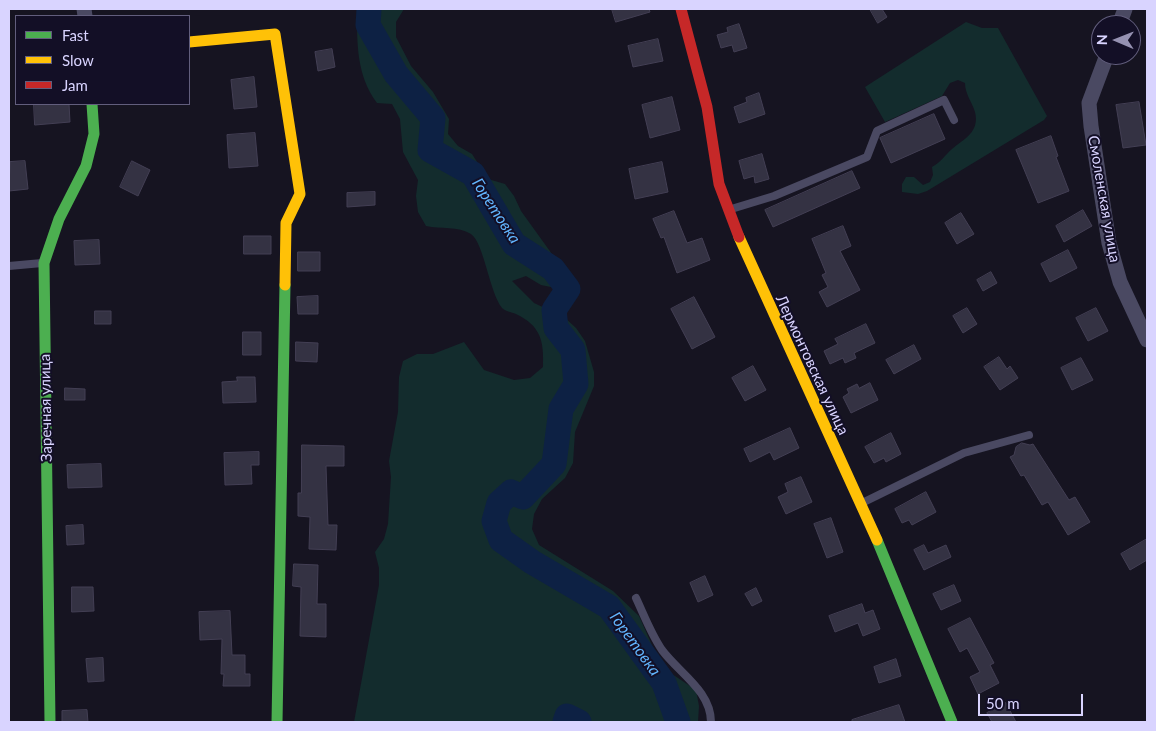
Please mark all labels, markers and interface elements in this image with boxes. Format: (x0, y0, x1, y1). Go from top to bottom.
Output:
legend (15, 15, 190, 105)
north arrow (1091, 15, 1141, 65)
text: Fast (62, 26, 89, 44)
text: N (1093, 34, 1110, 45)
text: Slow (62, 51, 94, 69)
text: Jam (62, 76, 88, 94)
street label: Смоленская улица (1084, 134, 1124, 264)
water label: Горетовка (468, 175, 524, 247)
street label: Лермонтовская улица (772, 292, 852, 438)
street label: Заречная улица (36, 354, 56, 462)
water label: Горетовка (605, 608, 665, 680)
scale bar (981, 684, 1086, 716)
text: 50 m (986, 694, 1020, 712)

